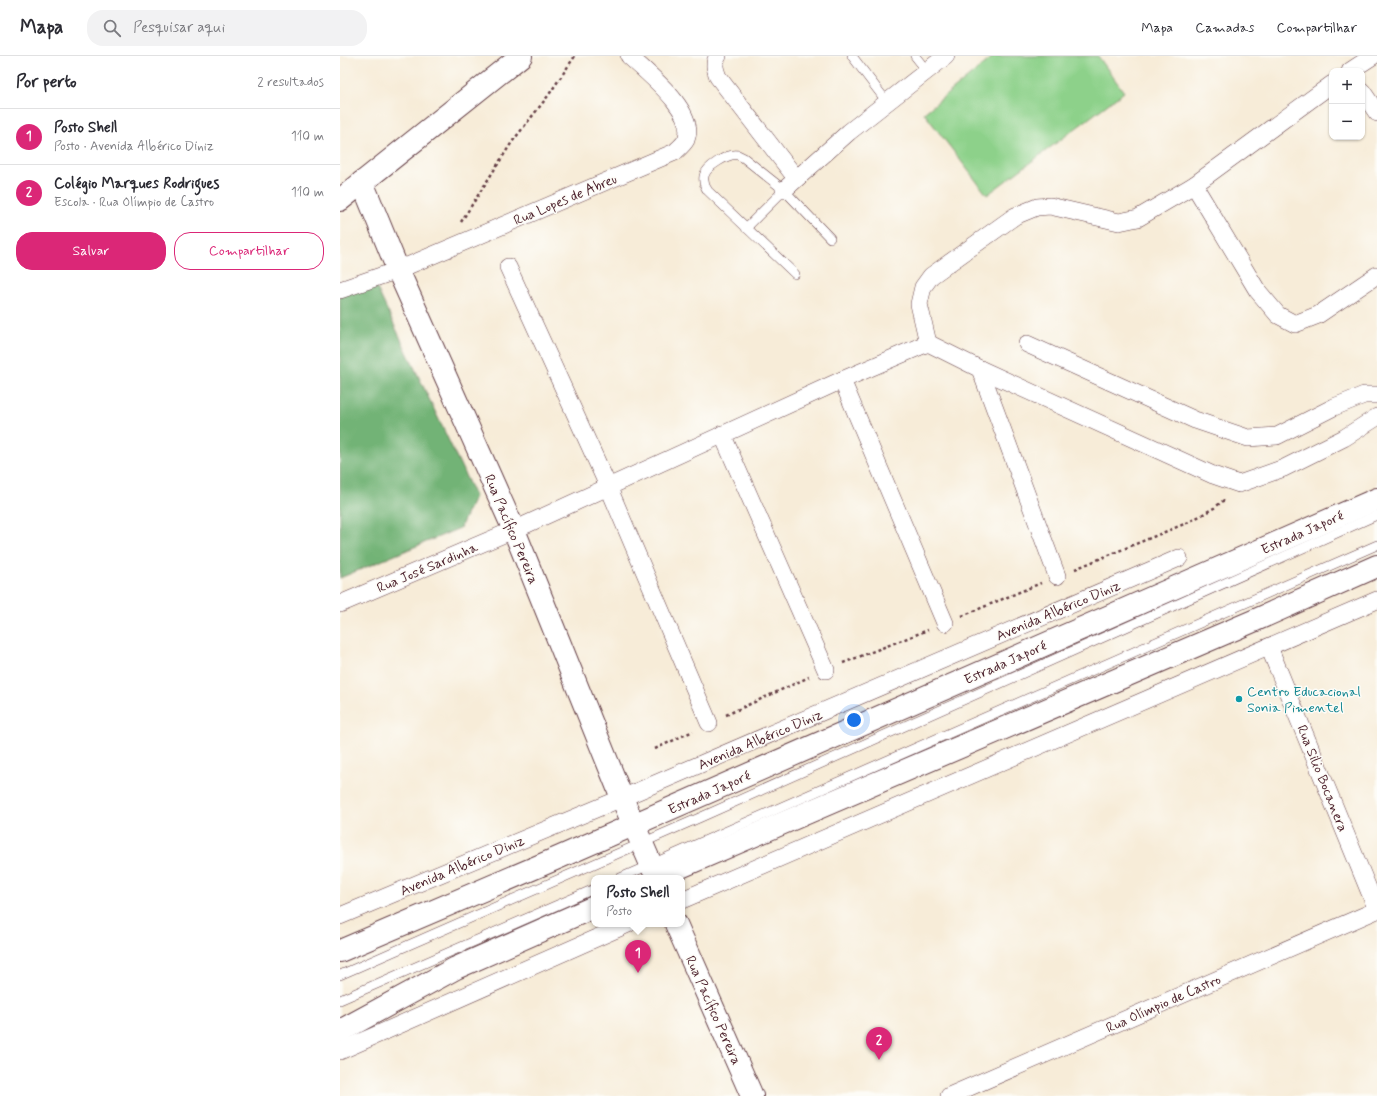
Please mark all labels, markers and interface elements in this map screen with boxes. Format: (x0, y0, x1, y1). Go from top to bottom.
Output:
search box (87, 10, 367, 46)
text: Mapa (20, 15, 63, 40)
icon: search (101, 17, 123, 39)
text: Pesquisar aqui (133, 18, 225, 38)
text: Mapa (1141, 19, 1173, 37)
text: Camadas (1195, 19, 1254, 37)
text: Compartilhar (1276, 19, 1357, 37)
map controls (1329, 68, 1365, 140)
button: + (1329, 68, 1365, 104)
text: Por perto (16, 71, 77, 93)
text: 2 resultados (257, 74, 324, 91)
button: − (1329, 104, 1365, 140)
text: Posto Shell (54, 118, 118, 138)
text: 1 (26, 128, 32, 145)
text: 110 m (291, 128, 324, 145)
text: Posto · Avenida Albérico Diniz (54, 138, 214, 155)
street label: Rua Lopes de Abreu (511, 170, 620, 230)
text: Colégio Marques Rodrigues (54, 174, 219, 194)
text: 2 (26, 184, 32, 201)
text: 110 m (291, 184, 324, 201)
text: Escola · Rua Olímpio de Castro (54, 194, 214, 211)
button: Salvar (16, 232, 166, 270)
button: Compartilhar (174, 232, 324, 270)
street label: Rua Pacífico Pereira (480, 472, 542, 587)
street label: Estrada Japoré (1258, 507, 1346, 559)
street label: Rua José Sardinha (374, 538, 481, 597)
street label: Avenida Albérico Diniz (994, 576, 1124, 645)
street label: Estrada Japoré (961, 637, 1049, 689)
place label: Centro Educacional Sonia Pimentel (1247, 683, 1361, 717)
marker: Centro Educacional Sonia Pimentel (1234, 694, 1244, 704)
street label: Avenida Albérico Diniz (696, 705, 826, 774)
your location (844, 710, 864, 730)
street label: Rua Silio Bocanera (1292, 722, 1352, 835)
street label: Estrada Japoré (665, 767, 753, 819)
street label: Avenida Albérico Diniz (398, 831, 528, 900)
popup (591, 875, 685, 927)
text: Posto Shell (606, 883, 670, 903)
text: Posto (606, 903, 632, 920)
pin: 1 (625, 940, 651, 973)
street label: Rua Pacífico Pereira (681, 953, 745, 1068)
street label: Rua Olímpio de Castro (1103, 970, 1224, 1037)
pin: 2 (866, 1027, 892, 1060)

